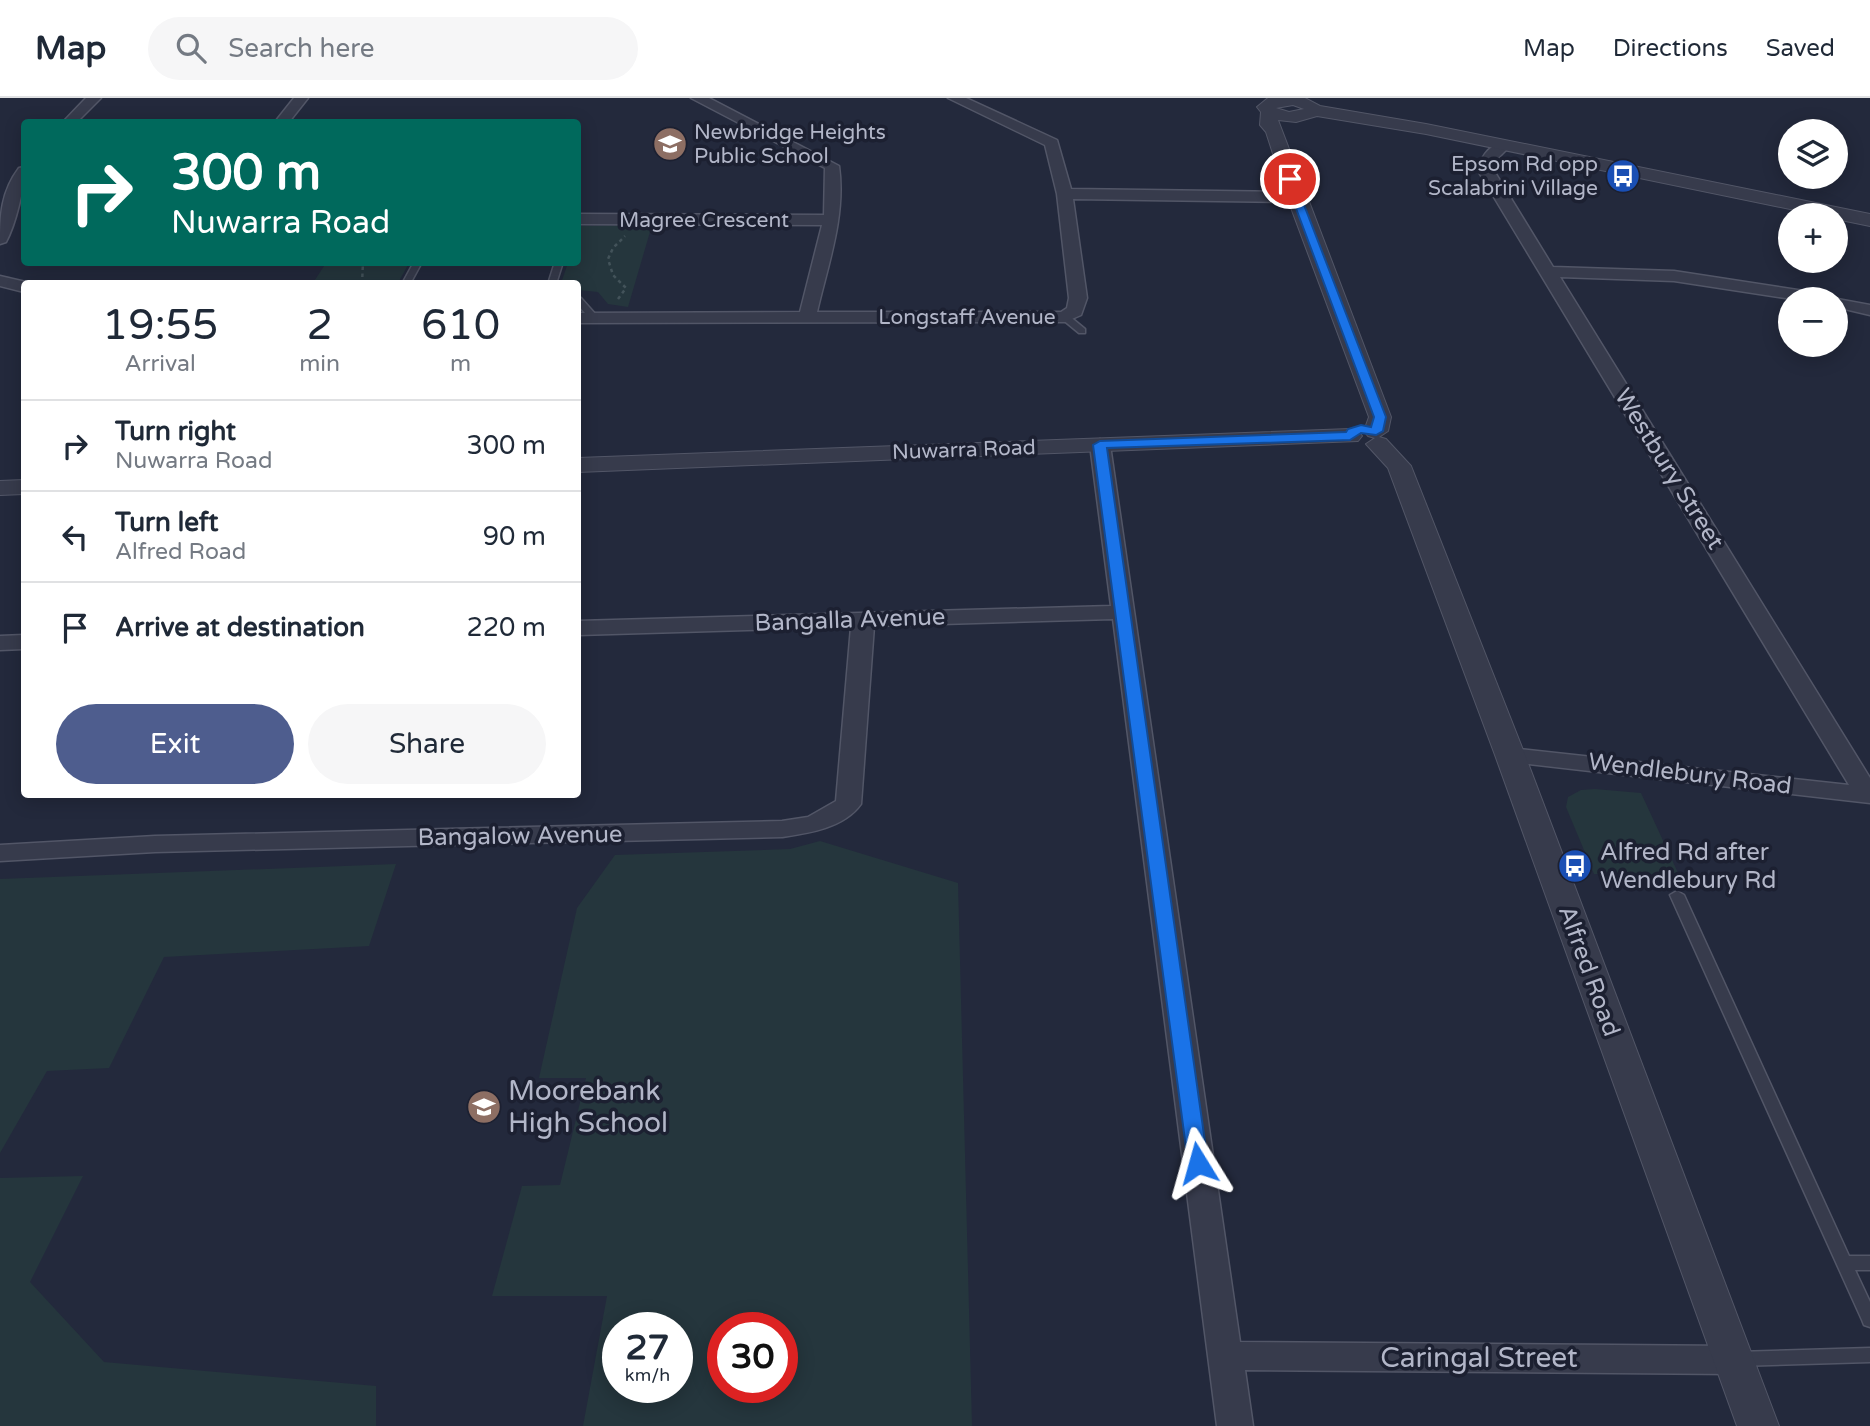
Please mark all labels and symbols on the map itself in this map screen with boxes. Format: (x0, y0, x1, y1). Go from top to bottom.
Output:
place label: Newbridge Heights Public School (694, 120, 886, 169)
school or university icon: Newbridge Heights Public School (651, 125, 689, 163)
pin (1260, 149, 1320, 209)
place label: Epsom Rd opp Scalabrini Village (1428, 152, 1598, 201)
bus stop icon: Epsom Rd opp Scalabrini Village (1604, 157, 1642, 195)
street label: Magree Crescent (619, 208, 789, 233)
street label: Longstaff Avenue (878, 305, 1056, 330)
street label: Westbury Street (1608, 383, 1730, 555)
street label: Nuwarra Road (892, 435, 1036, 465)
street label: Bangalla Avenue (754, 602, 946, 638)
street label: Wendlebury Road (1587, 747, 1793, 801)
street label: Bangalow Avenue (417, 820, 623, 852)
place label: Alfred Rd after Wendlebury Rd (1600, 838, 1776, 895)
bus stop icon: Alfred Rd after Wendlebury Rd (1556, 847, 1594, 885)
street label: Alfred Road (1552, 902, 1626, 1040)
place label: Moorebank High School (508, 1074, 668, 1140)
school or university icon: Moorebank High School (465, 1088, 503, 1126)
position arrow (1161, 1126, 1235, 1200)
speed limit sign: 30 (707, 1312, 798, 1403)
street label: Caringal Street (1380, 1341, 1578, 1375)

